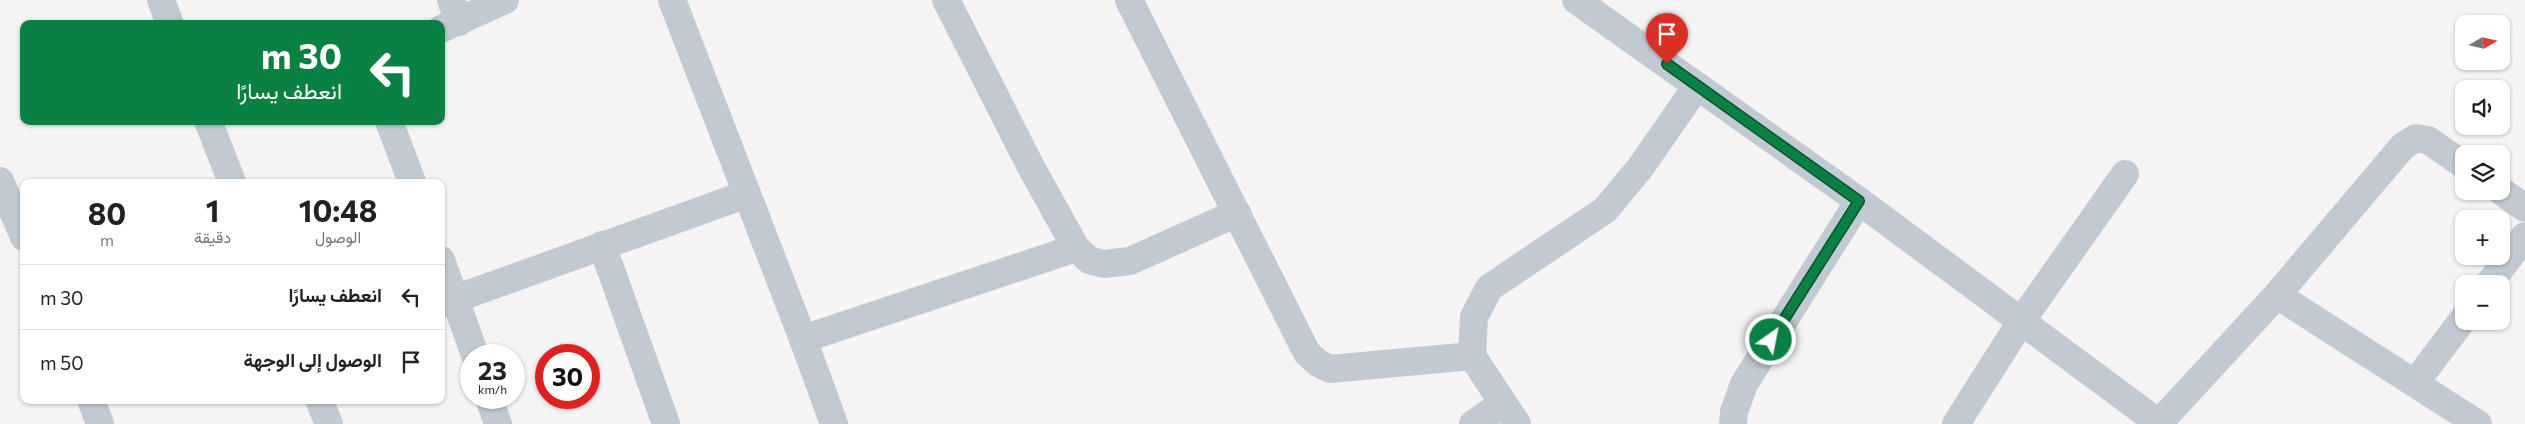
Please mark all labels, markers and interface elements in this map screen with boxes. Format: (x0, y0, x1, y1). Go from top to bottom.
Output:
pin (1646, 13, 1688, 64)
north arrow (2455, 15, 2510, 70)
map controls (2455, 15, 2510, 330)
icon: arrive (1653, 20, 1681, 48)
text: 30 m (261, 33, 342, 76)
icon: left (360, 40, 425, 105)
text: انعطف يسارًا (236, 77, 342, 104)
button: sound (2455, 80, 2510, 135)
button: layers (2455, 145, 2510, 200)
text: 1 (206, 191, 219, 228)
text: 10:48 (299, 191, 377, 228)
text: 80 (88, 194, 126, 231)
button: + (2455, 210, 2510, 265)
text: دقيقة (194, 227, 231, 246)
text: الوصول (315, 227, 361, 246)
text: m (100, 230, 114, 249)
button: − (2455, 275, 2510, 330)
text: انعطف يسارًا (288, 283, 382, 306)
icon: left (397, 283, 425, 311)
text: 30 m (40, 286, 83, 309)
position arrow (1744, 313, 1796, 365)
speed limit sign: 30 (535, 344, 600, 409)
text: الوصول إلى الوجهة (243, 348, 382, 371)
icon: arrive (397, 348, 425, 376)
text: 50 m (40, 351, 84, 374)
text: 23 (478, 355, 507, 385)
text: km/h (478, 382, 507, 396)

